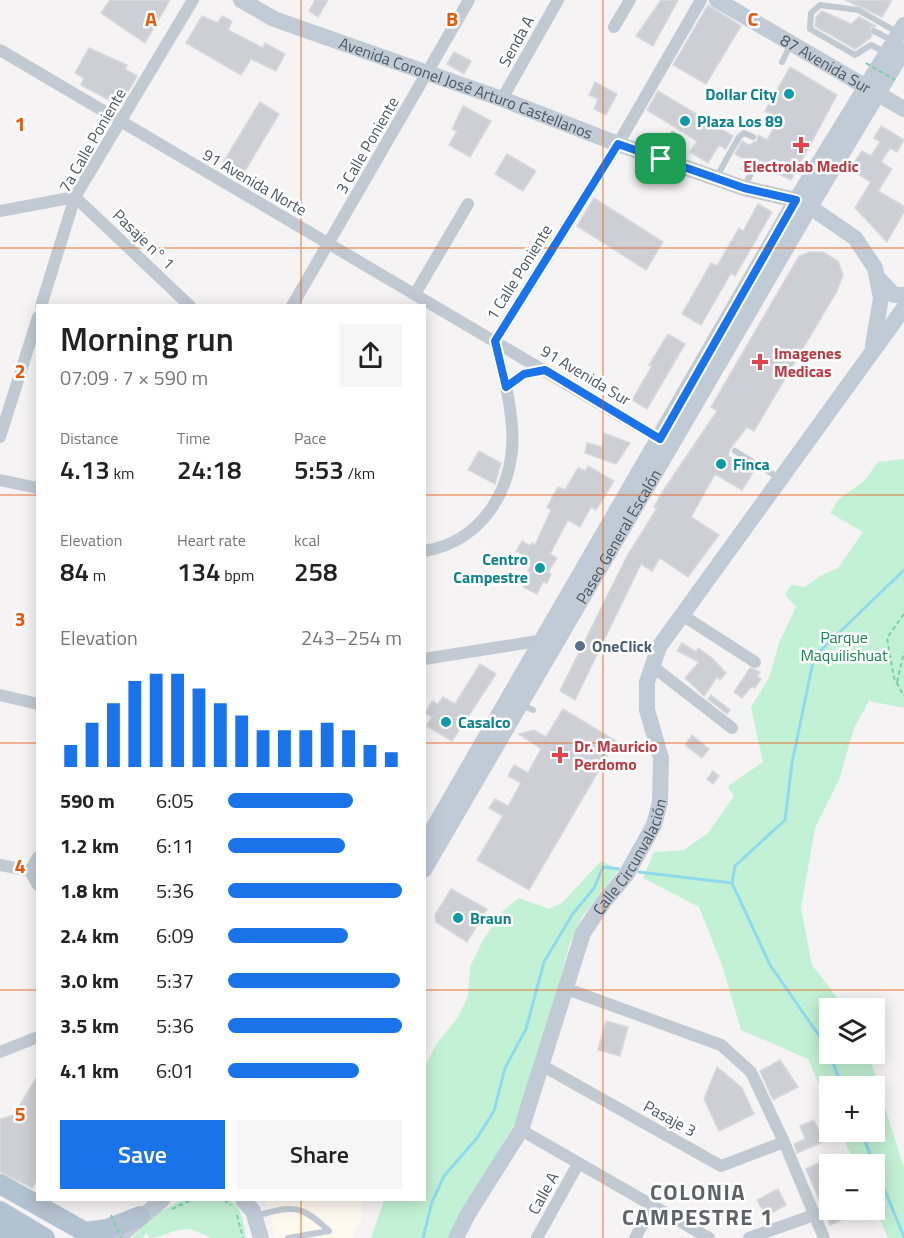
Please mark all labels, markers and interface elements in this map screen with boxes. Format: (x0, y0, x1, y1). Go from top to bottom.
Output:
text: A (145, 3, 157, 34)
text: B (446, 3, 458, 34)
text: C (748, 3, 759, 34)
street label: Senda A (492, 11, 540, 71)
street label: 87 Avenida Sur (776, 28, 876, 100)
street label: Avenida Coronel José Arturo Castellanos (336, 31, 596, 145)
place label: Dollar City (705, 82, 777, 106)
street label: 7a Calle Poniente (52, 84, 132, 196)
marker: Dollar City (782, 87, 796, 101)
street label: 3 Calle Poniente (329, 92, 405, 198)
text: 1 (14, 108, 26, 139)
place label: Plaza Los 89 (697, 109, 783, 133)
marker: Plaza Los 89 (678, 114, 692, 128)
pin (635, 133, 686, 184)
marker: Electrolab Medic (792, 136, 810, 154)
street label: 91 Avenida Norte (198, 142, 312, 222)
icon: arrive (644, 142, 677, 175)
place label: Electrolab Medic (743, 154, 859, 178)
street label: Pasaje n° 1 (108, 203, 180, 275)
street label: 1 Calle Poniente (480, 220, 558, 324)
text: Morning run (60, 314, 234, 364)
button: share (339, 324, 402, 387)
street label: 91 Avenida Sur (536, 339, 636, 412)
place label: Imagenes Medicas (774, 341, 841, 383)
marker: Imagenes Medicas (751, 353, 769, 371)
text: 2 (14, 355, 26, 386)
text: 07:09 · 7 × 590 m (60, 362, 208, 393)
text: Distance (60, 426, 118, 450)
text: Time (177, 426, 210, 450)
text: Pace (294, 426, 326, 450)
text: 4.13 (60, 450, 110, 489)
text: 24:18 (177, 450, 241, 489)
text: 5:53 (294, 450, 344, 489)
place label: Finca (733, 452, 770, 476)
marker: Finca (714, 457, 728, 471)
text: km (110, 461, 134, 485)
text: /km (344, 461, 375, 485)
street label: Paseo General Escalón (569, 464, 667, 608)
text: Elevation (60, 528, 122, 552)
text: Heart rate (177, 528, 246, 552)
text: kcal (294, 528, 320, 552)
place label: Centro Campestre (453, 547, 528, 589)
text: 84 (60, 552, 89, 591)
text: 134 (177, 552, 221, 591)
text: 258 (294, 552, 338, 591)
marker: Centro Campestre (533, 561, 547, 575)
text: m (89, 563, 106, 587)
text: bpm (221, 563, 254, 587)
text: 3 (14, 603, 26, 634)
text: Elevation (60, 622, 138, 653)
text: 243–254 m (301, 622, 402, 653)
park label: Parque Maquilishuat (800, 625, 888, 667)
place label: OneClick (592, 634, 653, 658)
marker: OneClick (573, 639, 587, 653)
place label: Casalco (458, 710, 511, 734)
marker: Casalco (439, 715, 453, 729)
place label: Dr. Mauricio Perdomo (574, 734, 658, 776)
marker: Dr. Mauricio Perdomo (551, 746, 569, 764)
text: 590 m (60, 785, 115, 816)
text: 6:05 (156, 785, 194, 816)
street label: Calle Circunvalación (586, 796, 672, 920)
text: 1.2 km (60, 830, 119, 861)
text: 6:11 (156, 830, 194, 861)
text: 4 (14, 850, 26, 881)
text: 1.8 km (60, 875, 119, 906)
text: 5:36 (156, 875, 194, 906)
place label: Braun (470, 906, 512, 930)
marker: Braun (451, 911, 465, 925)
text: 2.4 km (60, 920, 119, 951)
text: 6:09 (156, 920, 194, 951)
text: 3.0 km (60, 965, 119, 996)
text: 5:37 (156, 965, 194, 996)
map controls (819, 998, 885, 1220)
button: layers (819, 998, 885, 1064)
text: 3.5 km (60, 1010, 119, 1041)
text: 5:36 (156, 1010, 194, 1041)
text: 4.1 km (60, 1055, 119, 1086)
text: 6:01 (156, 1055, 194, 1086)
button: + (819, 1076, 885, 1142)
street label: Pasaje 3 (639, 1094, 701, 1142)
text: 5 (14, 1098, 26, 1129)
button: Save (60, 1120, 225, 1189)
button: Share (237, 1120, 402, 1189)
button: − (819, 1154, 885, 1220)
street label: Calle A (522, 1167, 565, 1219)
district label: COLONIA CAMPESTRE 1 (622, 1175, 774, 1234)

